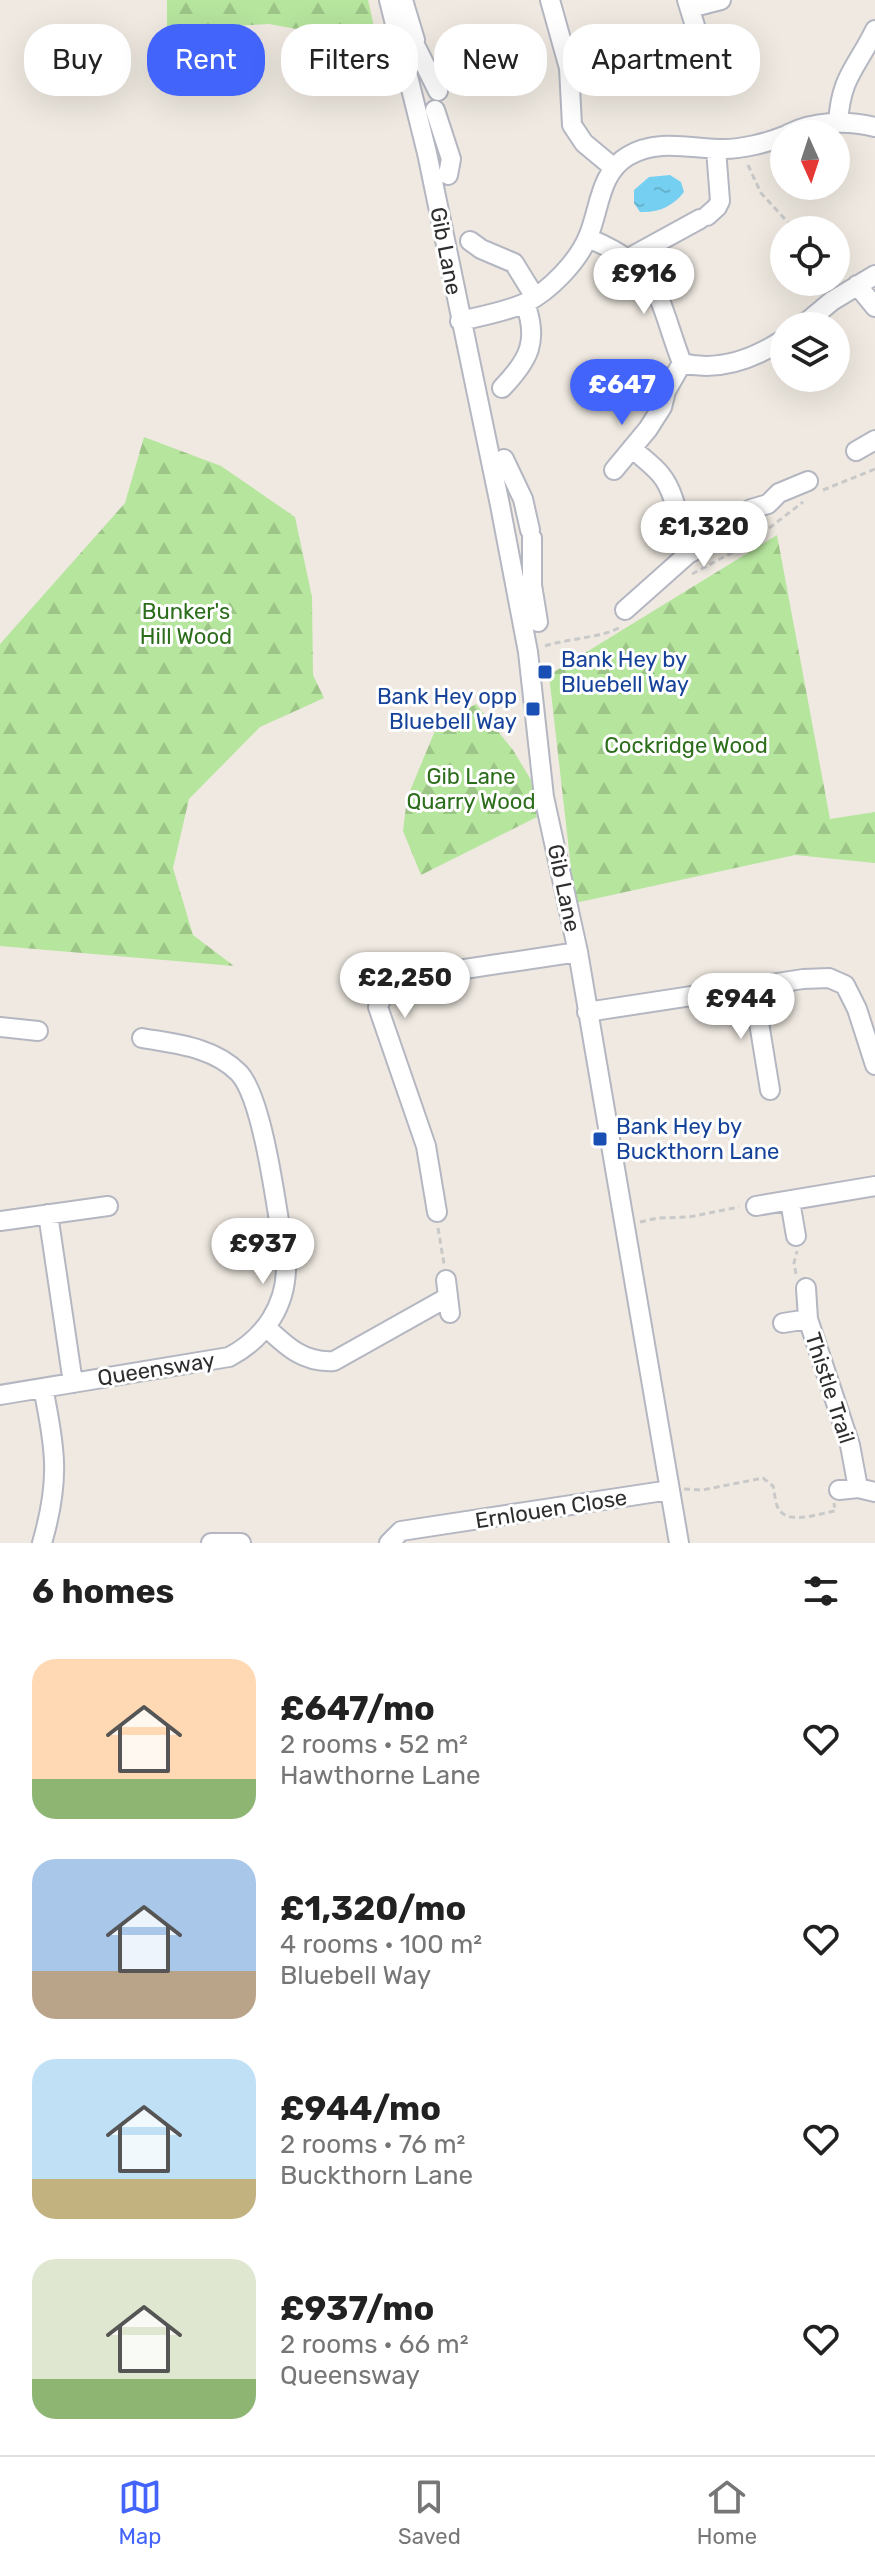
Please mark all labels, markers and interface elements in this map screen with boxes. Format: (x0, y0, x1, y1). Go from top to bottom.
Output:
chip: Buy (24, 24, 131, 96)
chip: Rent (147, 24, 265, 96)
chip: Filters (281, 24, 418, 96)
chip: New (434, 24, 547, 96)
chip: Apartment (563, 24, 760, 96)
north arrow (770, 120, 850, 200)
map controls (770, 120, 850, 392)
street label: Gib Lane (424, 205, 468, 297)
button: locate (770, 216, 850, 296)
pin: £916 (597, 248, 691, 316)
text: £916 (611, 258, 677, 289)
button: layers (770, 312, 850, 392)
pin: £647 (575, 359, 669, 427)
text: £647 (588, 369, 656, 400)
pin: £1,320 (639, 501, 769, 569)
text: £1,320 (659, 511, 749, 542)
park label: Bunker's Hill Wood (140, 598, 232, 650)
place label: Bank Hey by Bluebell Way (561, 646, 689, 698)
marker: Bank Hey by Bluebell Way (536, 663, 554, 681)
place label: Bank Hey opp Bluebell Way (377, 683, 517, 735)
marker: Bank Hey opp Bluebell Way (524, 700, 542, 718)
park label: Cockridge Wood (604, 732, 768, 759)
park label: Gib Lane Quarry Wood (406, 763, 536, 815)
street label: Gib Lane (542, 842, 586, 934)
pin: £2,250 (340, 952, 470, 1020)
text: £2,250 (358, 962, 452, 993)
pin: £944 (694, 973, 788, 1041)
text: £944 (706, 983, 776, 1014)
place label: Bank Hey by Buckthorn Lane (616, 1113, 779, 1165)
marker: Bank Hey by Buckthorn Lane (591, 1130, 609, 1148)
pin: £937 (216, 1218, 310, 1286)
text: £937 (229, 1228, 297, 1259)
street label: Thistle Trail (799, 1329, 861, 1447)
street label: Queensway (95, 1346, 217, 1392)
street label: Ernlouen Close (473, 1484, 629, 1534)
icon: filters (799, 1569, 843, 1613)
text: 6 homes (32, 1571, 174, 1612)
text: £647/mo (280, 1688, 435, 1729)
icon: home (96, 1691, 192, 1787)
icon: heart (799, 1717, 843, 1761)
text: 2 rooms · 52 m² (280, 1729, 468, 1760)
text: Hawthorne Lane (280, 1760, 481, 1791)
text: £1,320/mo (280, 1888, 466, 1929)
icon: home (96, 1891, 192, 1987)
icon: heart (799, 1917, 843, 1961)
text: 4 rooms · 100 m² (280, 1929, 482, 1960)
text: Bluebell Way (280, 1960, 431, 1991)
text: £944/mo (280, 2088, 441, 2129)
icon: home (96, 2091, 192, 2187)
icon: heart (799, 2117, 843, 2161)
text: 2 rooms · 76 m² (280, 2129, 465, 2160)
text: Buckthorn Lane (280, 2160, 473, 2191)
text: £937/mo (280, 2288, 434, 2329)
icon: home (96, 2291, 192, 2387)
icon: heart (799, 2317, 843, 2361)
text: 2 rooms · 66 m² (280, 2329, 469, 2360)
text: Queensway (280, 2360, 420, 2391)
tab: Map (118, 2475, 162, 2550)
tab: Saved (398, 2475, 461, 2550)
tab: Home (697, 2475, 757, 2550)

